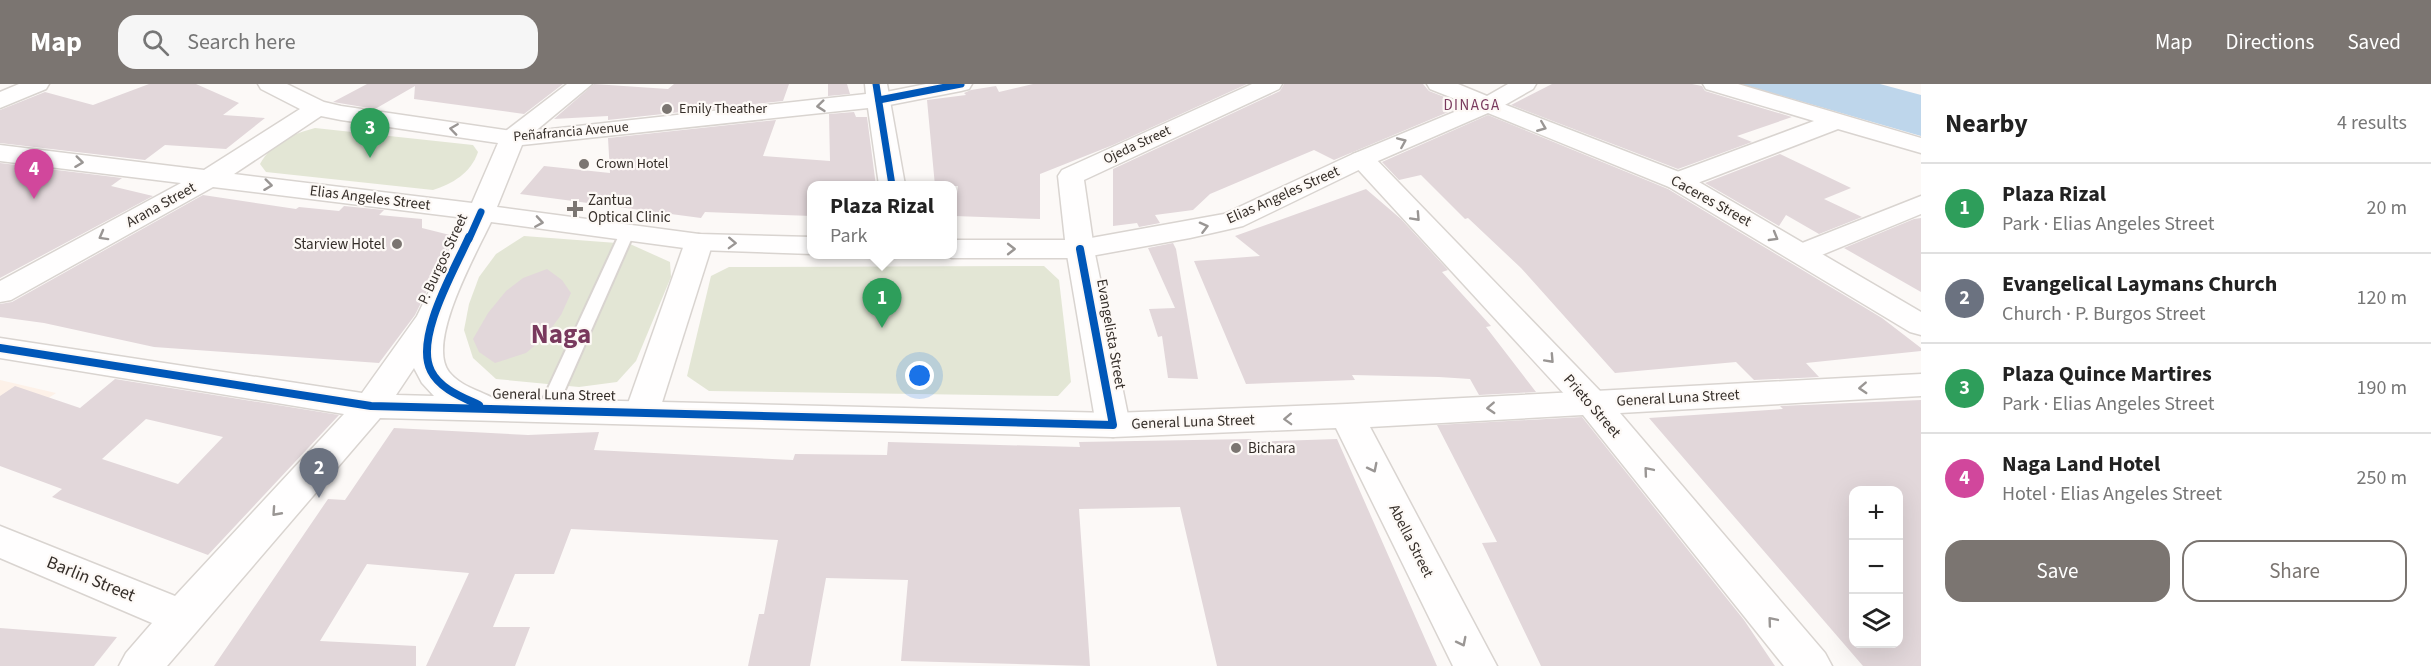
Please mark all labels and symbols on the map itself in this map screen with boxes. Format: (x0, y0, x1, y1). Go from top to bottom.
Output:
district label: DINAGA (1443, 95, 1501, 116)
place label: Emily Theather (679, 99, 767, 119)
one-way arrow (817, 99, 826, 112)
marker: Emily Theather (660, 102, 674, 116)
pin: 3 (350, 109, 389, 158)
street label: Peñafrancia Avenue (513, 117, 629, 147)
one-way arrow (1536, 119, 1547, 132)
street label: Ojeda Street (1100, 121, 1174, 169)
one-way arrow (450, 124, 459, 136)
one-way arrow (1396, 137, 1407, 149)
pin: 4 (15, 150, 54, 199)
place label: Crown Hotel (596, 154, 669, 174)
one-way arrow (74, 155, 84, 168)
marker: Crown Hotel (577, 157, 591, 171)
street label: Elias Angeles Street (1223, 161, 1343, 229)
street label: Caceres Street (1667, 170, 1755, 232)
street label: Arana Street (122, 177, 200, 233)
one-way arrow (263, 178, 272, 191)
street label: Elias Angeles Street (308, 180, 432, 216)
place label: Zantua Optical Clinic (588, 190, 671, 228)
marker: Zantua Optical Clinic (566, 200, 584, 218)
one-way arrow (1409, 209, 1420, 220)
street label: P. Burgos Street (413, 210, 473, 308)
one-way arrow (534, 215, 543, 227)
one-way arrow (1199, 221, 1209, 234)
one-way arrow (99, 229, 110, 240)
one-way arrow (1768, 229, 1779, 241)
place label: Starview Hotel (294, 234, 385, 255)
marker: Starview Hotel (390, 237, 404, 251)
one-way arrow (728, 237, 737, 250)
one-way arrow (1006, 243, 1015, 255)
street label: Evangelista Street (1091, 277, 1131, 391)
pin: 1 (862, 278, 902, 328)
district label: Naga (531, 315, 591, 354)
one-way arrow (1543, 352, 1554, 362)
your location (905, 361, 934, 390)
street label: Prieto Street (1558, 370, 1626, 442)
one-way arrow (1858, 382, 1867, 395)
street label: General Luna Street (492, 383, 616, 407)
street label: General Luna Street (1616, 384, 1740, 412)
one-way arrow (1486, 402, 1495, 415)
street label: General Luna Street (1131, 409, 1255, 435)
one-way arrow (1284, 412, 1293, 425)
place label: Bichara (1248, 438, 1295, 459)
marker: Bichara (1229, 441, 1243, 455)
pin: 2 (300, 448, 338, 498)
one-way arrow (1366, 462, 1378, 473)
one-way arrow (1644, 467, 1655, 478)
street label: Abella Street (1384, 501, 1438, 581)
one-way arrow (272, 505, 283, 516)
street label: Barlin Street (43, 550, 139, 608)
one-way arrow (1769, 617, 1780, 628)
one-way arrow (1455, 636, 1467, 647)

